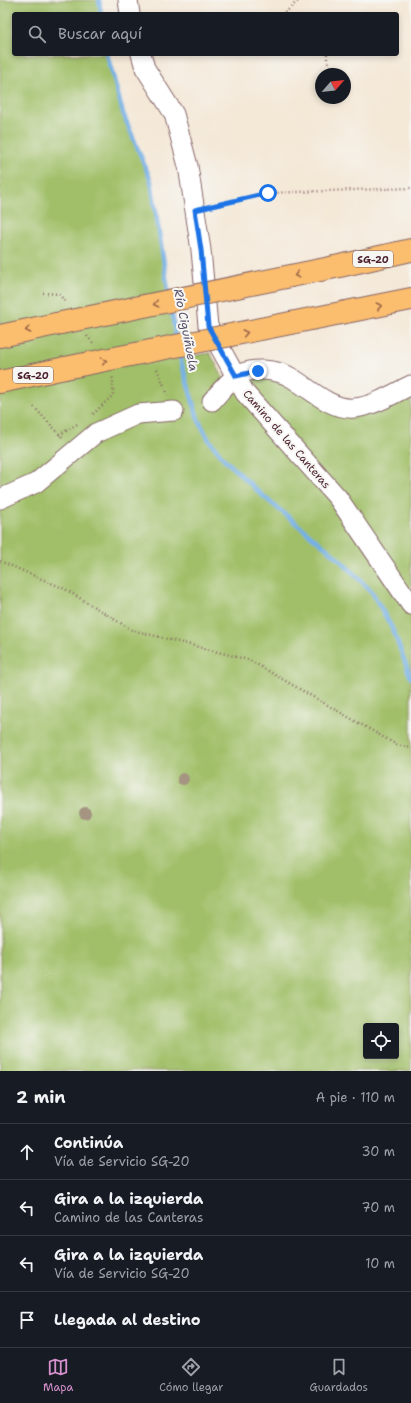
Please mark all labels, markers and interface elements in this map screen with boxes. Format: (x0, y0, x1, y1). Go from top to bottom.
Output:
search box (12, 12, 399, 56)
icon: search (26, 23, 48, 45)
text: Buscar aquí (58, 24, 142, 44)
north arrow (315, 68, 351, 104)
route start (259, 184, 277, 202)
road number: SG-20 (353, 251, 393, 267)
one-way arrow (294, 271, 300, 279)
water label: Río Ciguiñuela (170, 287, 202, 373)
one-way arrow (153, 299, 159, 307)
one-way arrow (375, 302, 382, 310)
one-way arrow (25, 325, 31, 333)
one-way arrow (242, 329, 248, 337)
one-way arrow (101, 357, 107, 365)
route end (249, 362, 267, 380)
road number: SG-20 (13, 367, 53, 383)
street label: Camino de las Canteras (240, 387, 334, 492)
map controls (363, 1023, 399, 1059)
button: locate (363, 1023, 399, 1059)
text: 2 min (16, 1086, 66, 1108)
text: A pie · 110 m (316, 1089, 395, 1106)
text: Continúa (54, 1133, 123, 1153)
icon: ahead (16, 1141, 38, 1163)
text: 30 m (361, 1143, 395, 1160)
text: Vía de Servicio SG-20 (54, 1153, 190, 1170)
text: Gira a la izquierda (54, 1189, 203, 1209)
icon: left (16, 1197, 38, 1219)
text: 70 m (361, 1199, 395, 1216)
text: Camino de las Canteras (54, 1209, 203, 1226)
text: Gira a la izquierda (54, 1245, 203, 1265)
icon: left (16, 1253, 38, 1275)
text: 10 m (365, 1255, 395, 1272)
text: Vía de Servicio SG-20 (54, 1265, 190, 1282)
icon: arrive (16, 1309, 38, 1331)
text: Llegada al destino (54, 1310, 201, 1330)
tab: Mapa (43, 1356, 73, 1395)
tab: Cómo llegar (159, 1356, 223, 1395)
tab: Guardados (309, 1356, 368, 1395)

